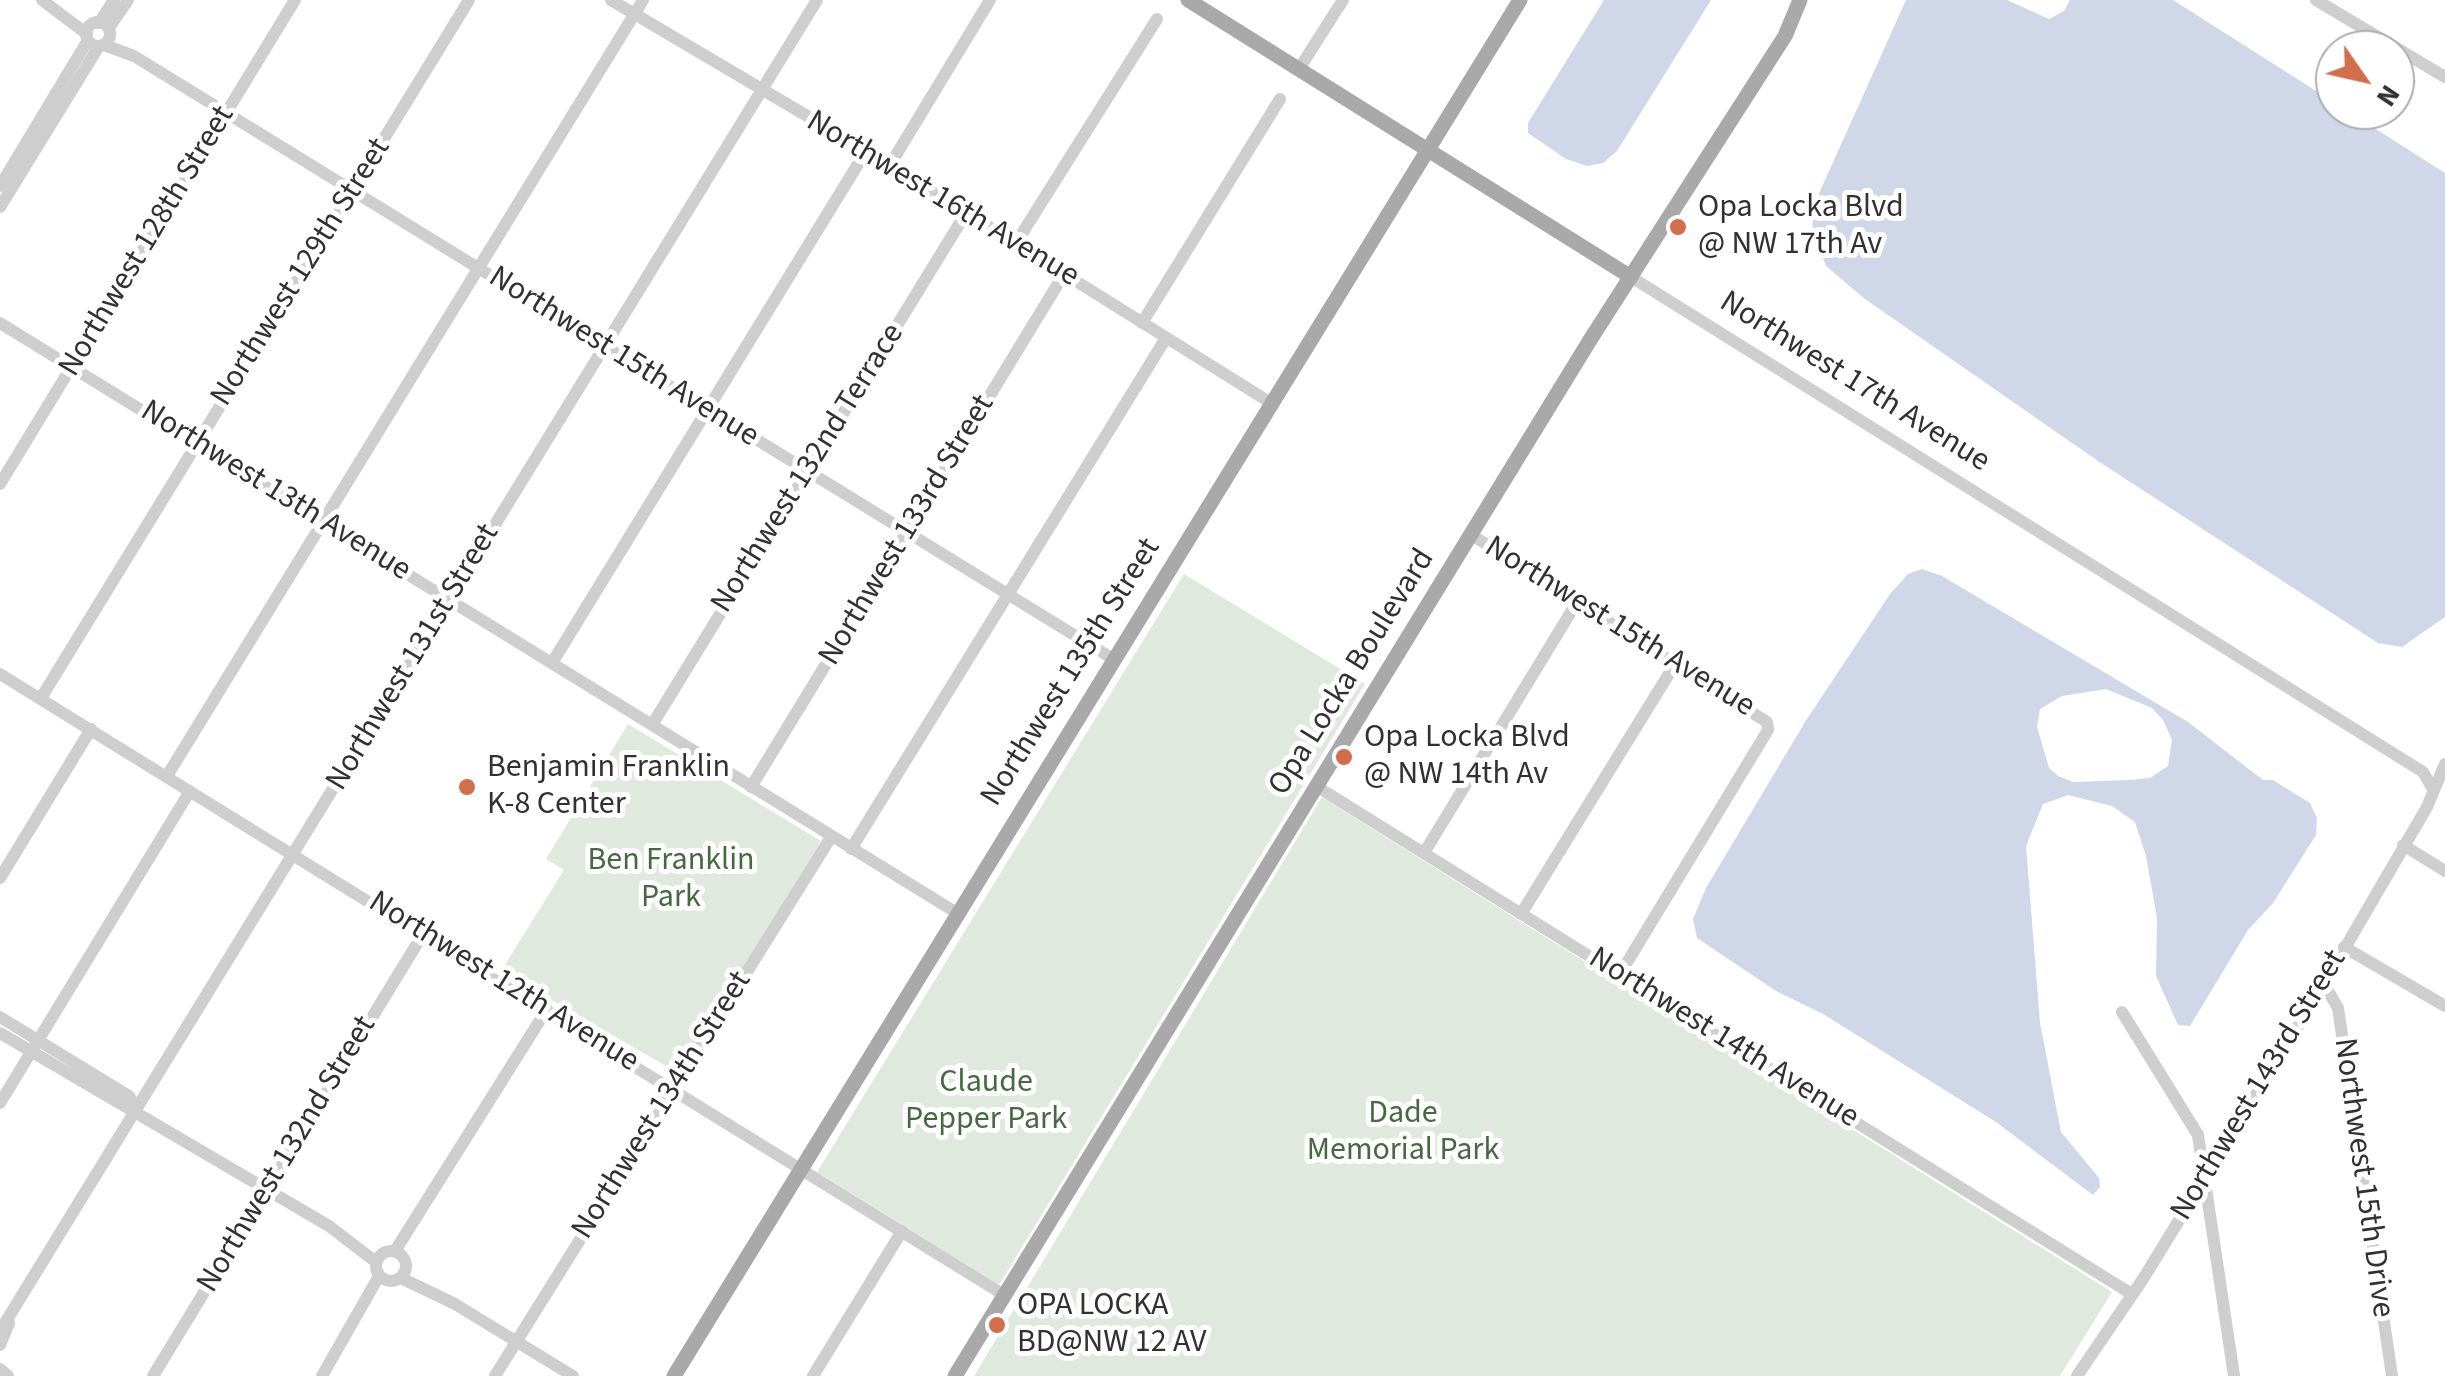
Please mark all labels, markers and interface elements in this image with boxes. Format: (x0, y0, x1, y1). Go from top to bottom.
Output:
north arrow (2315, 30, 2415, 130)
text: N (2366, 77, 2410, 115)
street label: Northwest 128th Street (52, 100, 244, 384)
street label: Northwest 16th Avenue (799, 103, 1085, 297)
street label: Northwest 129th Street (204, 132, 400, 414)
place label: Opa Locka Blvd @ NW 17th Av (1698, 190, 1904, 265)
marker: Opa Locka Blvd @ NW 17th Av (1667, 216, 1689, 238)
street label: Northwest 15th Avenue (481, 259, 765, 457)
street label: Northwest 17th Avenue (1712, 284, 1996, 482)
street label: Northwest 132nd Terrace (704, 317, 914, 621)
street label: Northwest 133rd Street (812, 389, 1004, 673)
street label: Northwest 13th Avenue (133, 393, 417, 591)
street label: Northwest 131st Street (319, 518, 509, 798)
street label: Northwest 15th Avenue (1477, 529, 1761, 727)
street label: Northwest 135th Street (974, 532, 1170, 814)
street label: Opa Locka Boulevard (1262, 543, 1444, 803)
place label: Opa Locka Blvd @ NW 14th Av (1364, 720, 1570, 795)
marker: Opa Locka Blvd @ NW 14th Av (1333, 746, 1355, 768)
place label: Benjamin Franklin K-8 Center (487, 750, 730, 825)
marker: Benjamin Franklin K-8 Center (456, 776, 478, 798)
park label: Ben Franklin Park (587, 843, 755, 918)
street label: Northwest 12th Avenue (361, 884, 645, 1082)
street label: Northwest 14th Avenue (1581, 940, 1865, 1138)
street label: Northwest 143rd Street (2164, 944, 2356, 1228)
street label: Northwest 134th Street (565, 965, 761, 1247)
street label: Northwest 132nd Street (190, 1010, 386, 1300)
street label: Northwest 15th Drive (2323, 1036, 2401, 1320)
park label: Claude Pepper Park (905, 1065, 1067, 1140)
park label: Dade Memorial Park (1307, 1096, 1499, 1171)
place label: OPA LOCKA BD@NW 12 AV (1017, 1288, 1206, 1363)
marker: OPA LOCKA BD@NW 12 AV (986, 1314, 1008, 1336)

